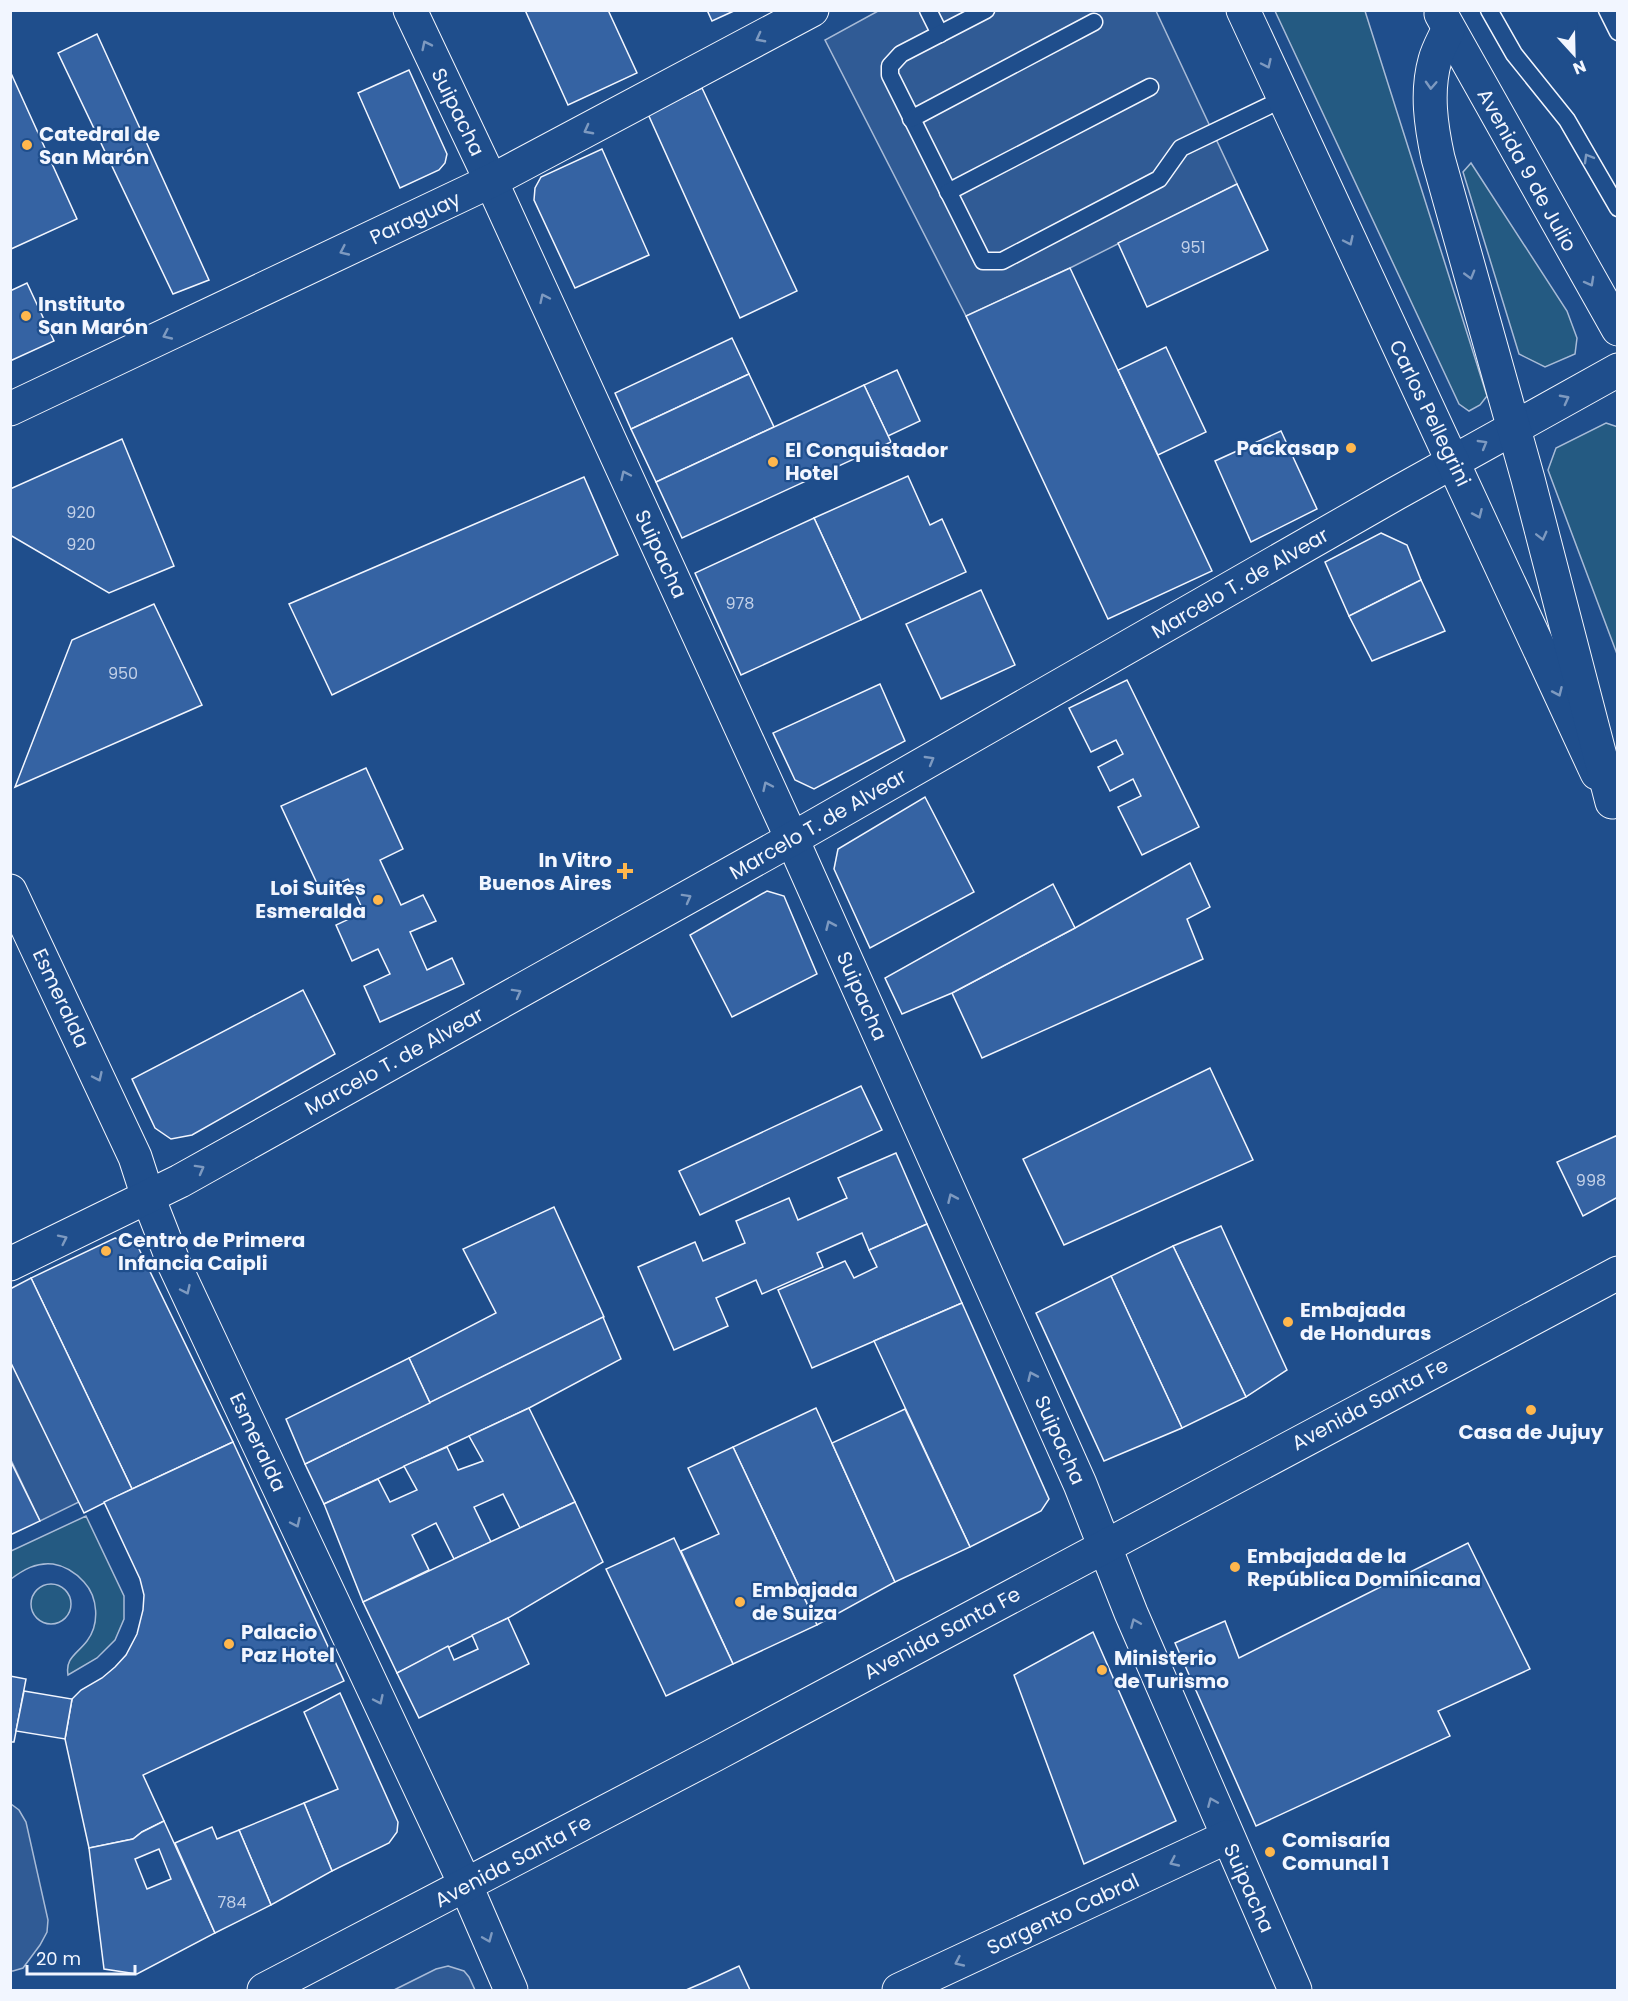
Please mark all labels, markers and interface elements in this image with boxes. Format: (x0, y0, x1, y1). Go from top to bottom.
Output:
north arrow (1544, 24, 1604, 84)
one-way arrow (756, 31, 767, 42)
one-way arrow (422, 40, 434, 51)
text: N (1570, 55, 1589, 80)
one-way arrow (1260, 57, 1272, 68)
street label: Suipacha (425, 63, 491, 161)
one-way arrow (1425, 80, 1438, 89)
street label: Avenida 9 de Julio (1471, 83, 1583, 257)
place label: Catedral de San Marón (39, 120, 160, 171)
one-way arrow (584, 123, 594, 134)
marker: Catedral de San Marón (20, 138, 34, 152)
one-way arrow (1584, 154, 1596, 164)
street label: Paraguay (365, 185, 465, 251)
one-way arrow (1341, 234, 1353, 245)
house number: 951 (1180, 236, 1206, 259)
one-way arrow (339, 244, 350, 256)
one-way arrow (1463, 270, 1476, 280)
one-way arrow (1583, 276, 1594, 286)
place label: Instituto San Marón (38, 290, 148, 341)
one-way arrow (540, 293, 552, 304)
marker: Instituto San Marón (19, 309, 33, 323)
one-way arrow (163, 327, 174, 339)
street label: Carlos Pellegrini (1382, 335, 1478, 491)
one-way arrow (1558, 395, 1569, 406)
place label: Packasap (1237, 434, 1339, 462)
place label: El Conquistador Hotel (785, 436, 949, 487)
one-way arrow (1476, 440, 1487, 451)
marker: Packasap (1344, 441, 1358, 455)
marker: El Conquistador Hotel (766, 455, 780, 469)
one-way arrow (621, 470, 633, 481)
house number: 920 (66, 501, 96, 524)
street label: Suipacha (628, 505, 694, 603)
one-way arrow (1471, 508, 1483, 519)
street label: Marcelo T. de Alvear (1146, 521, 1334, 645)
one-way arrow (1535, 531, 1548, 541)
house number: 920 (66, 533, 96, 556)
house number: 978 (726, 592, 754, 615)
house number: 950 (108, 662, 138, 685)
one-way arrow (1551, 685, 1563, 696)
one-way arrow (924, 756, 934, 767)
street label: Marcelo T. de Alvear (724, 762, 912, 886)
one-way arrow (763, 782, 775, 793)
place label: In Vitro Buenos Aires (479, 846, 612, 897)
marker: In Vitro Buenos Aires (616, 862, 634, 880)
place label: Loi Suites Esmeralda (255, 874, 366, 925)
marker: Loi Suites Esmeralda (371, 893, 385, 907)
one-way arrow (681, 894, 691, 905)
one-way arrow (825, 920, 837, 931)
street label: Esmeralda (26, 944, 96, 1052)
street label: Suipacha (830, 947, 894, 1045)
one-way arrow (511, 989, 521, 1000)
street label: Marcelo T. de Alvear (300, 1000, 488, 1122)
one-way arrow (90, 1071, 102, 1082)
one-way arrow (193, 1165, 204, 1177)
house number: 998 (1576, 1169, 1606, 1192)
one-way arrow (948, 1194, 960, 1205)
place label: Centro de Primera Infancia Caipli (118, 1226, 305, 1277)
one-way arrow (57, 1234, 68, 1246)
marker: Centro de Primera Infancia Caipli (99, 1244, 113, 1258)
one-way arrow (179, 1283, 191, 1294)
place label: Embajada de Honduras (1300, 1296, 1431, 1347)
marker: Embajada de Honduras (1281, 1315, 1295, 1329)
street label: Avenida Santa Fe (1287, 1351, 1453, 1457)
one-way arrow (1027, 1372, 1039, 1383)
street label: Esmeralda (223, 1388, 293, 1496)
street label: Suipacha (1028, 1391, 1092, 1489)
marker: Casa de Jujuy (1524, 1403, 1538, 1417)
place label: Casa de Jujuy (1459, 1418, 1604, 1446)
one-way arrow (289, 1517, 301, 1528)
place label: Embajada de la República Dominicana (1247, 1542, 1481, 1593)
marker: Embajada de la República Dominicana (1228, 1560, 1242, 1574)
place label: Embajada de Suiza (752, 1576, 858, 1627)
street label: Avenida Santa Fe (859, 1580, 1025, 1686)
marker: Embajada de Suiza (733, 1595, 747, 1609)
place label: Palacio Paz Hotel (241, 1618, 335, 1669)
one-way arrow (1130, 1619, 1142, 1630)
marker: Palacio Paz Hotel (222, 1637, 236, 1651)
place label: Ministerio de Turismo (1114, 1644, 1229, 1695)
marker: Ministerio de Turismo (1095, 1663, 1109, 1677)
one-way arrow (371, 1693, 383, 1704)
one-way arrow (1207, 1798, 1219, 1809)
street label: Avenida Santa Fe (430, 1808, 596, 1914)
place label: Comisaría Comunal 1 (1282, 1826, 1390, 1877)
street label: Suipacha (1217, 1839, 1281, 1937)
marker: Comisaría Comunal 1 (1263, 1845, 1277, 1859)
one-way arrow (1169, 1854, 1180, 1866)
street label: Sargento Cabral (982, 1866, 1144, 1962)
house number: 784 (218, 1891, 246, 1914)
one-way arrow (481, 1932, 493, 1943)
scale bar (27, 1938, 135, 1976)
text: 20 m (36, 1946, 81, 1971)
one-way arrow (955, 1955, 966, 1967)

